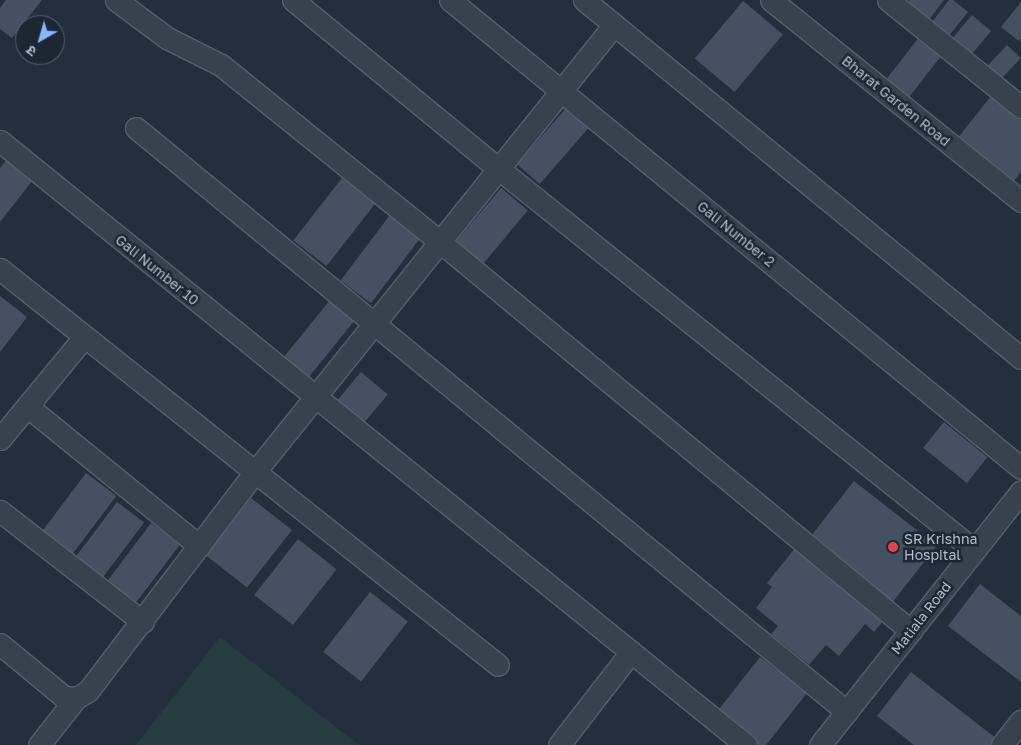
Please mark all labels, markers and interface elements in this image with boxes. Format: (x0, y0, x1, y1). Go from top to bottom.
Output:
north arrow (15, 15, 65, 65)
text: उ (23, 42, 40, 61)
street label: Bharat Garden Road (839, 52, 953, 150)
street label: Gali Number 2 (694, 198, 778, 270)
street label: Gali Number 10 (112, 231, 202, 309)
place label: SR Krishna Hospital (904, 531, 977, 564)
marker: SR Krishna Hospital (886, 540, 900, 554)
street label: Matiala Road (888, 578, 954, 658)

